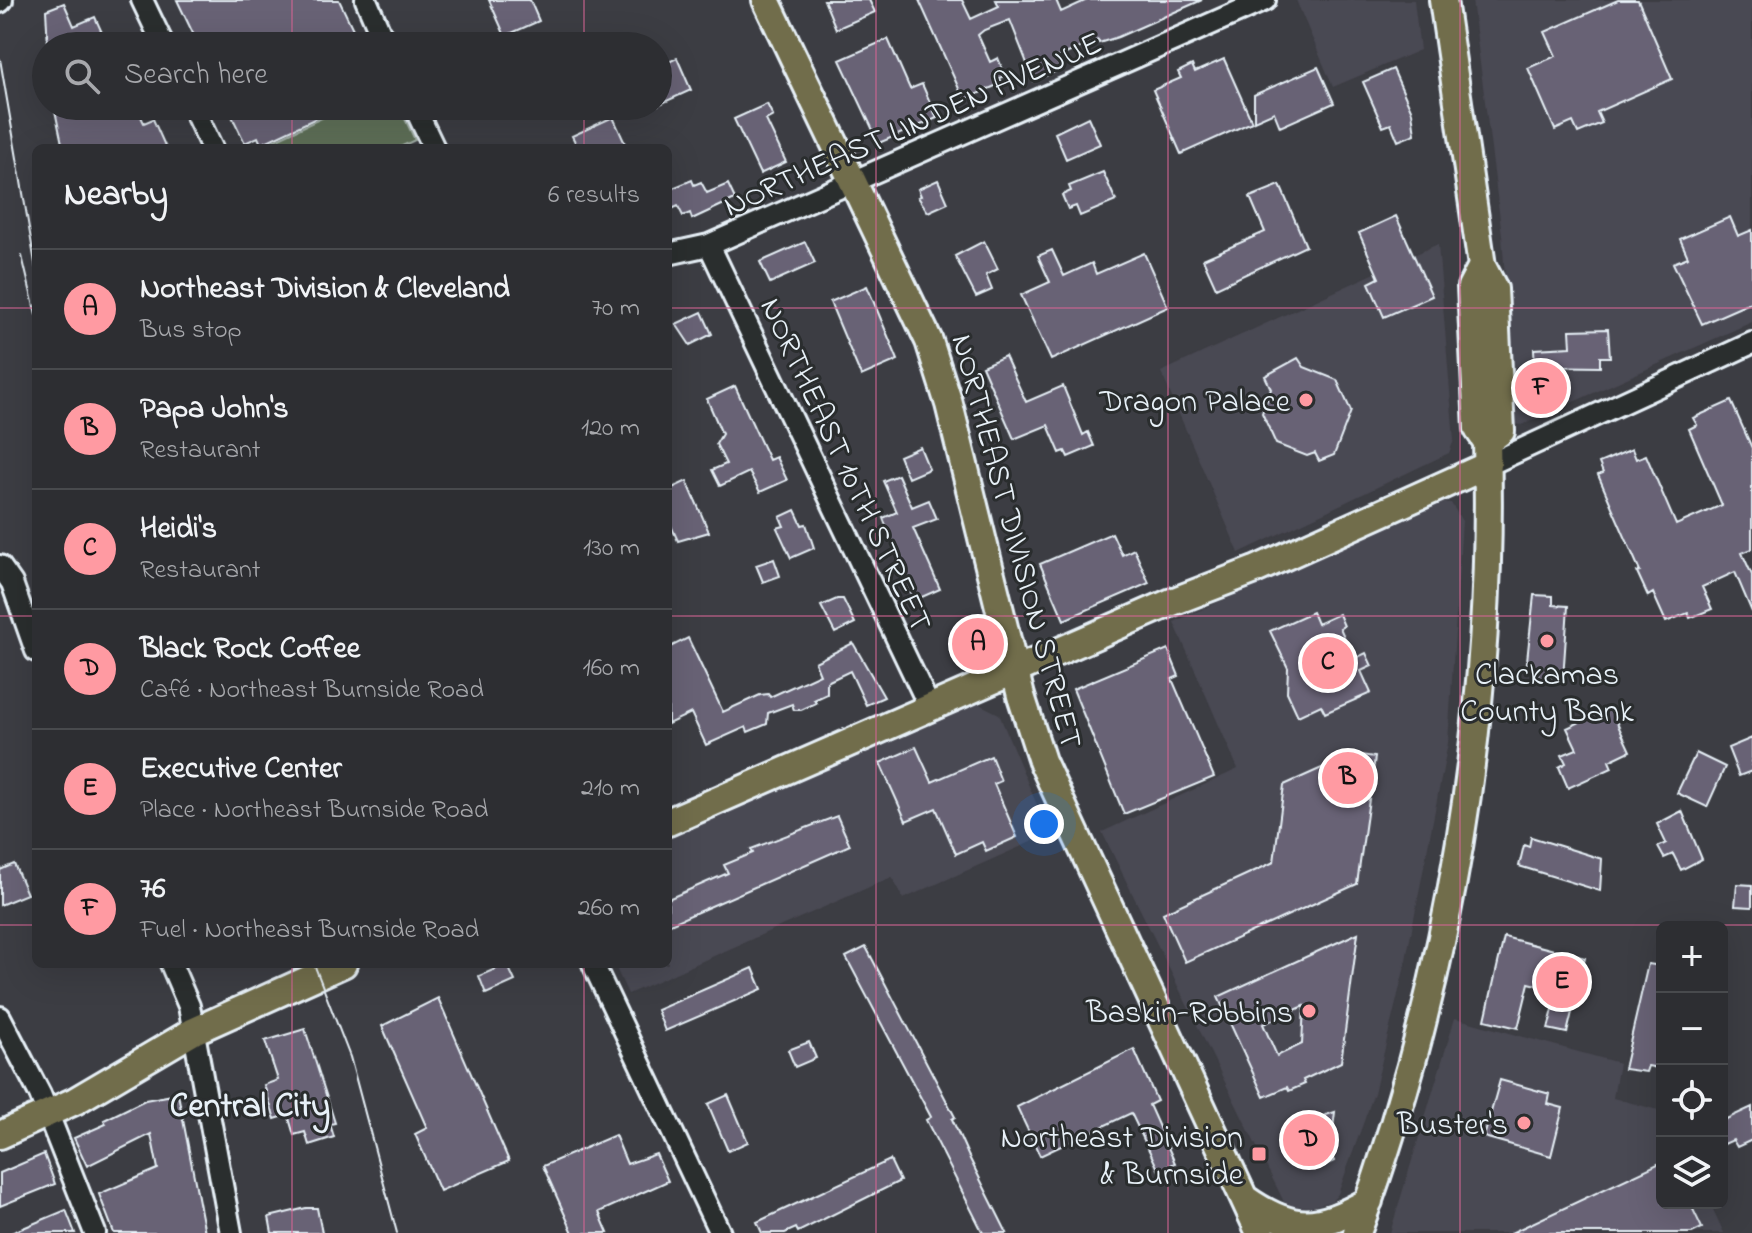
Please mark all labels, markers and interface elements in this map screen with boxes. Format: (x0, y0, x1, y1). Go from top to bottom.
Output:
street label: NORTHEAST LINDEN AVENUE (717, 21, 1110, 231)
search box (32, 32, 672, 120)
icon: search (60, 54, 104, 98)
text: Search here (124, 54, 268, 98)
text: Nearby (64, 171, 168, 221)
text: 6 results (548, 177, 640, 215)
text: Northeast Division & Cleveland (140, 268, 510, 312)
text: A (82, 290, 98, 328)
text: 70 m (591, 290, 640, 328)
street label: NORTHEAST 10TH STREET (746, 291, 942, 640)
text: Bus stop (140, 312, 242, 350)
street label: NORTHEAST DIVISION STREET (944, 330, 1092, 752)
pin: F (1515, 358, 1567, 418)
place label: Dragon Palace (1098, 380, 1291, 427)
text: Papa John's (140, 388, 289, 432)
marker: Dragon Palace (1297, 391, 1315, 409)
text: B (81, 410, 99, 448)
text: 120 m (581, 410, 640, 448)
text: Restaurant (140, 432, 260, 470)
text: Heidi's (140, 508, 217, 552)
text: C (83, 530, 97, 568)
text: 130 m (583, 530, 640, 568)
text: Restaurant (140, 552, 260, 590)
pin: A (952, 614, 1004, 674)
text: Black Rock Coffee (140, 628, 360, 672)
marker: Clackamas County Bank (1538, 632, 1556, 650)
pin: C (1302, 633, 1354, 693)
text: D (80, 650, 100, 688)
text: 160 m (582, 650, 640, 688)
place label: Clackamas County Bank (1460, 653, 1635, 737)
text: Café · Northeast Burnside Road (140, 672, 484, 710)
text: Executive Center (140, 748, 342, 792)
pin: B (1322, 748, 1374, 808)
text: E (82, 770, 98, 808)
text: 210 m (581, 770, 640, 808)
text: Place · Northeast Burnside Road (140, 792, 488, 830)
your location (1024, 804, 1064, 844)
text: 76 (140, 868, 166, 912)
text: F (82, 890, 98, 928)
text: 260 m (578, 890, 640, 928)
text: Fuel · Northeast Burnside Road (140, 912, 479, 950)
map controls (1656, 921, 1728, 1209)
button: + (1656, 921, 1728, 993)
pin: E (1536, 952, 1588, 1012)
place label: Baskin-Robbins (1085, 991, 1293, 1038)
button: − (1656, 993, 1728, 1065)
marker: Baskin-Robbins (1300, 1002, 1318, 1020)
button: locate (1656, 1065, 1728, 1137)
district label: Central City (170, 1083, 330, 1134)
place label: Buster's (1396, 1103, 1508, 1150)
pin: D (1283, 1110, 1335, 1170)
marker: Buster's (1515, 1114, 1533, 1132)
place label: Northeast Division & Burnside (1000, 1116, 1244, 1200)
button: layers (1656, 1137, 1728, 1209)
marker: Northeast Division & Burnside (1250, 1145, 1268, 1163)

